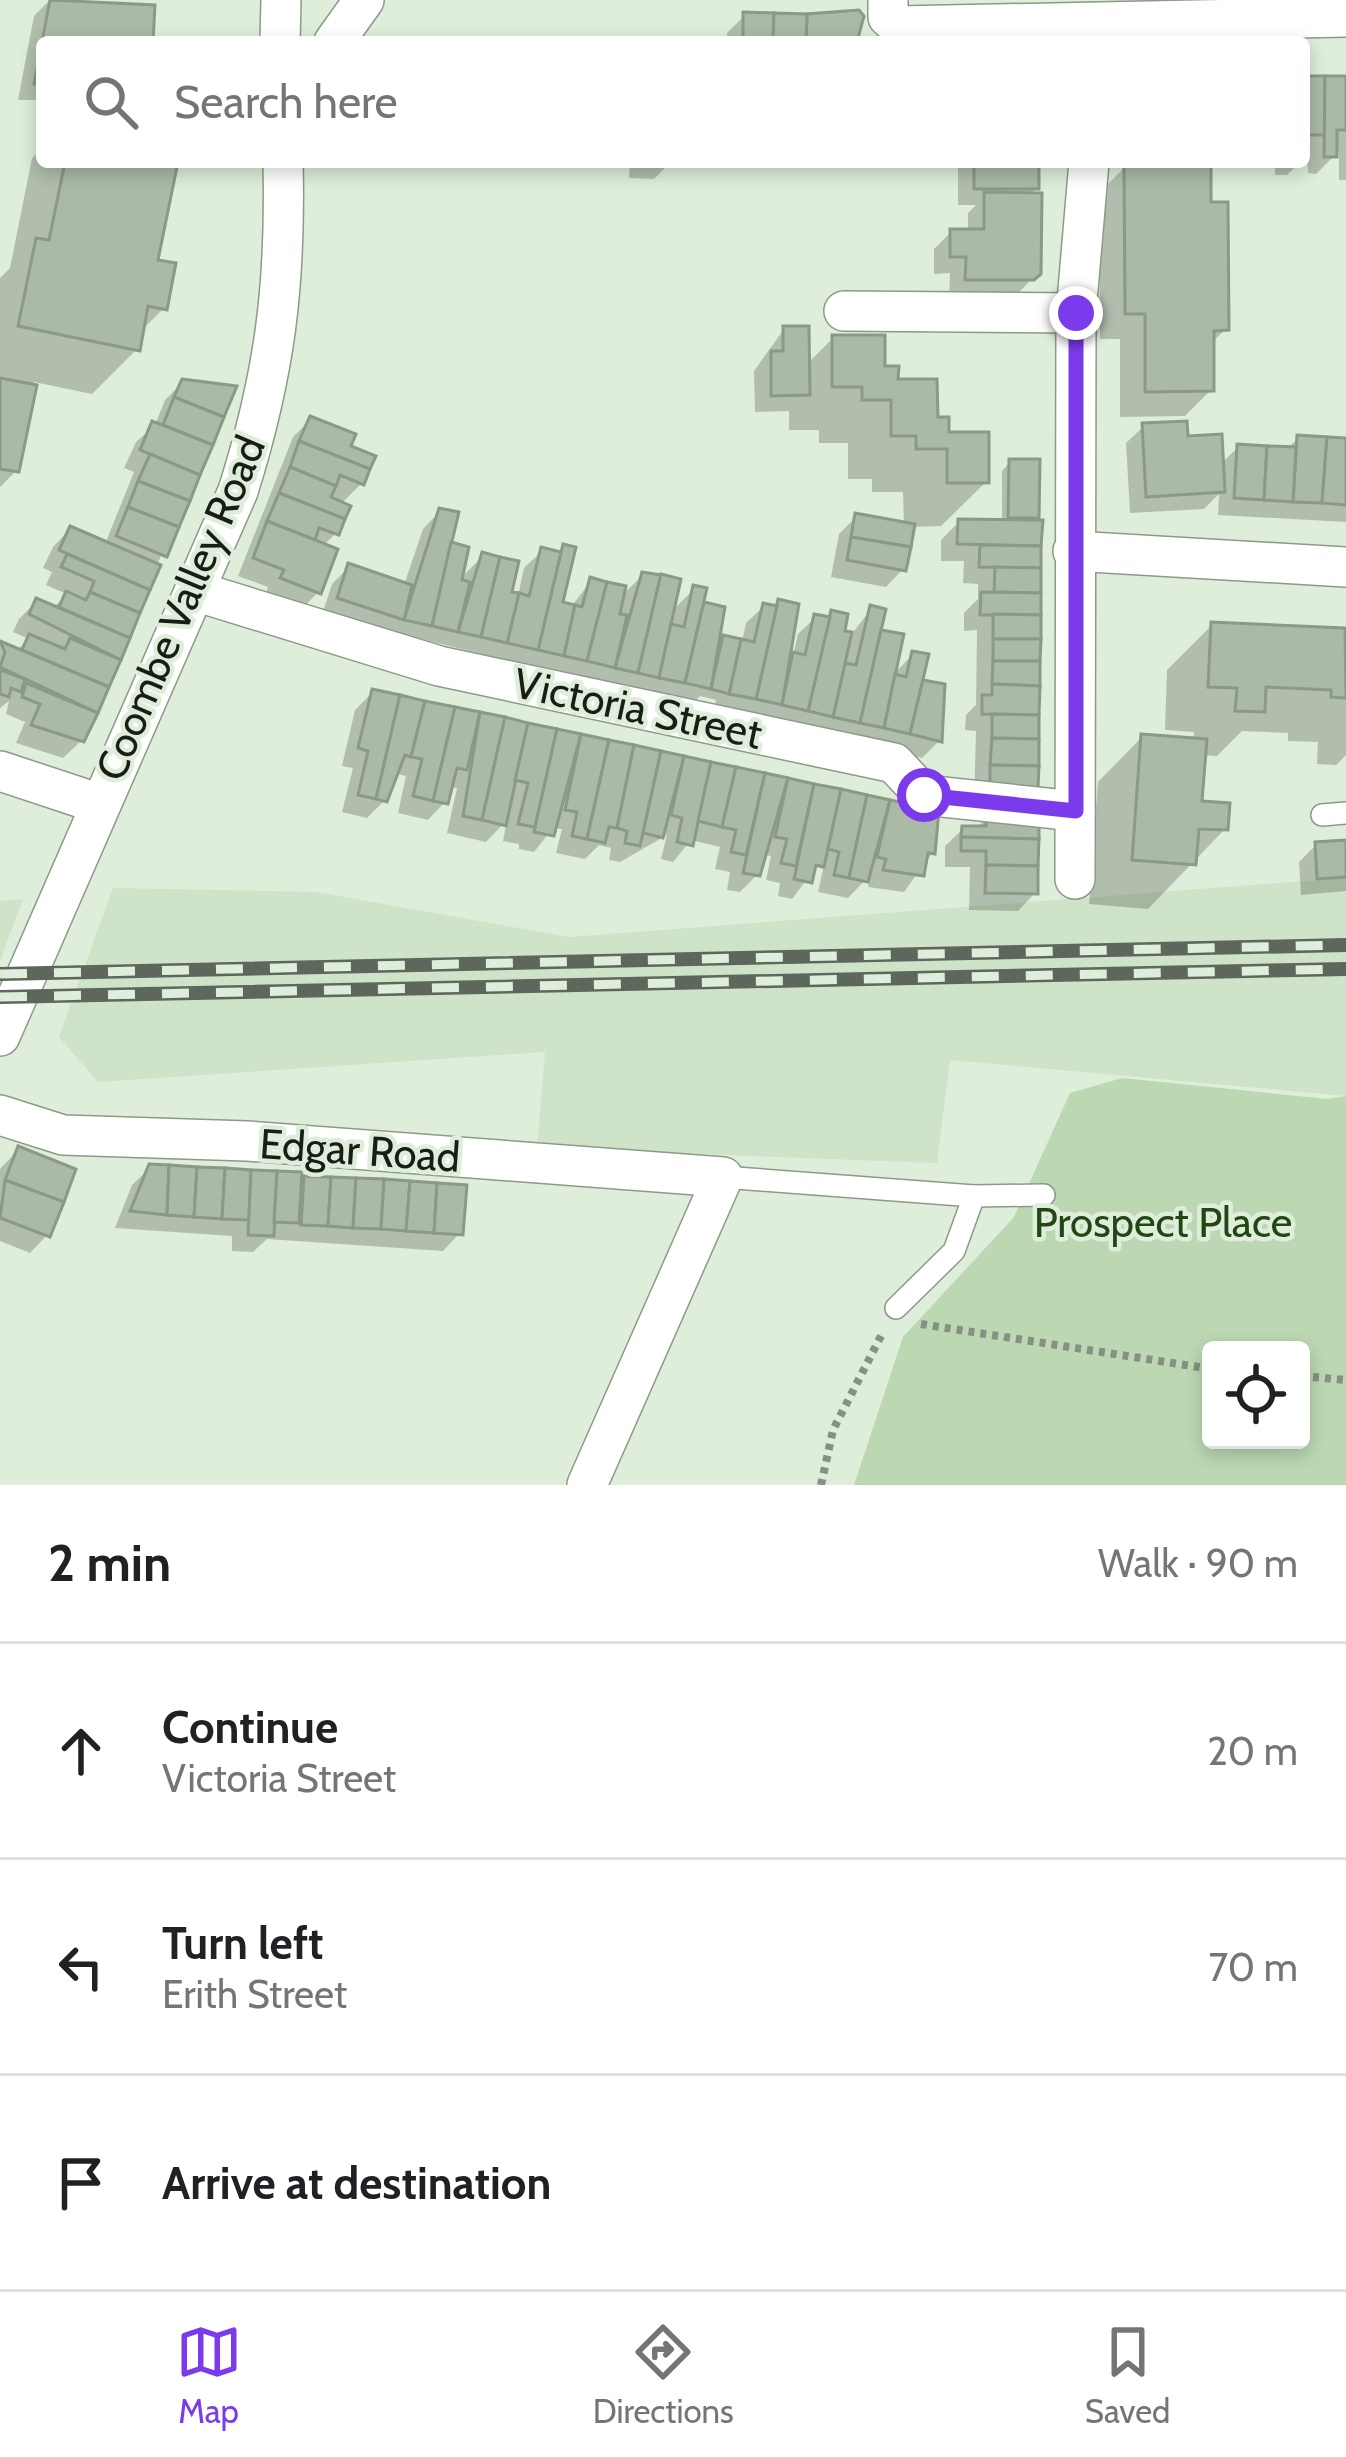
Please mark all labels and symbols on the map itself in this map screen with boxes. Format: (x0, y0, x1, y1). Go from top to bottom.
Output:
route end (1049, 286, 1103, 340)
street label: Coombe Valley Road (84, 428, 276, 788)
street label: Victoria Street (509, 656, 767, 760)
route start (897, 768, 951, 822)
street label: Edgar Road (258, 1117, 462, 1183)
park label: Prospect Place (1034, 1196, 1292, 1248)

